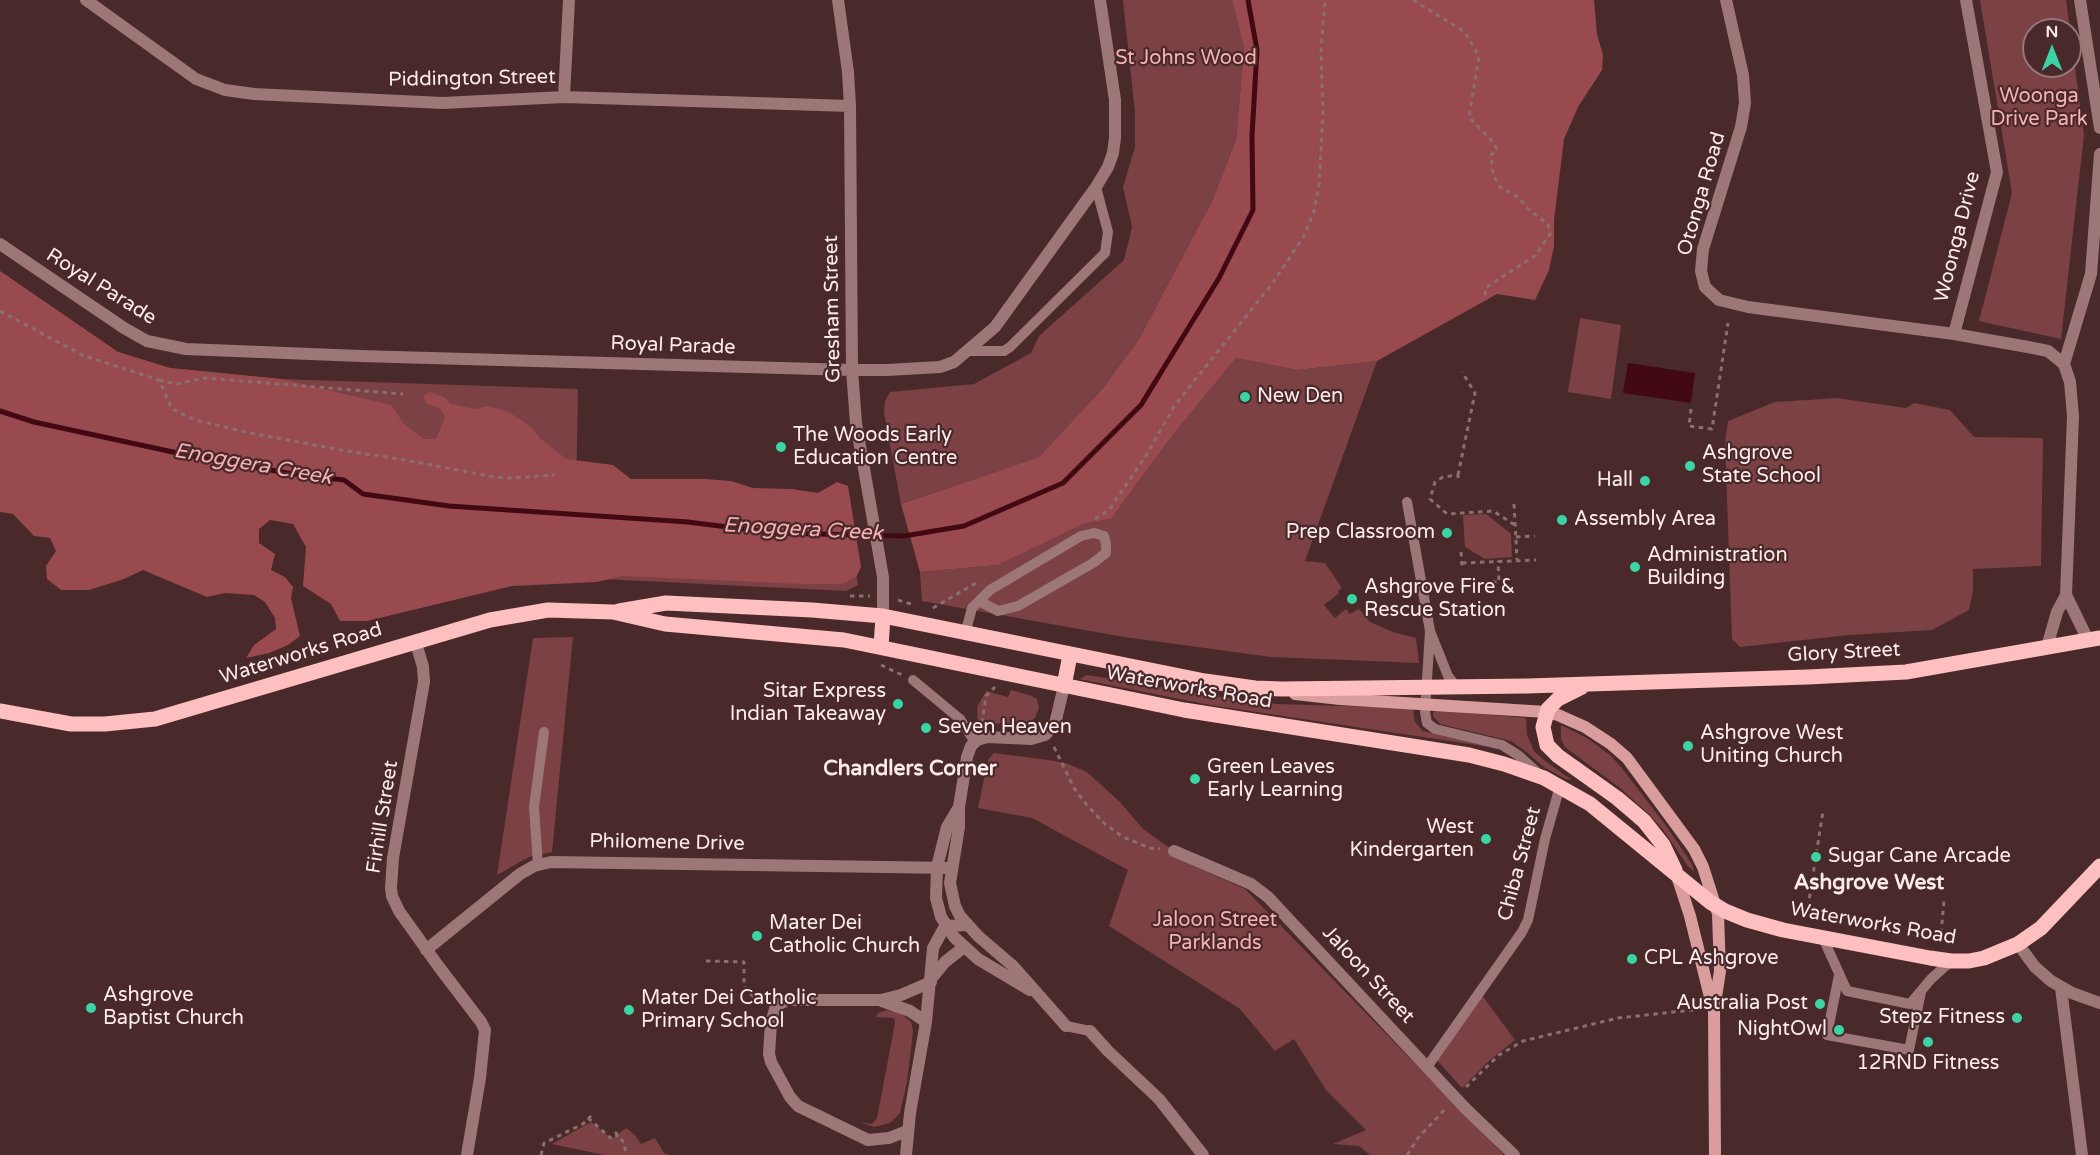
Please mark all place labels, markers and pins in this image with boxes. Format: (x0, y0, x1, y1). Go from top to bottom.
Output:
place label: New Den (1257, 385, 1343, 409)
marker: New Den (1238, 390, 1252, 404)
place label: The Woods Early Education Centre (793, 424, 957, 471)
marker: The Woods Early Education Centre (774, 440, 788, 454)
place label: Ashgrove State School (1702, 442, 1821, 489)
marker: Ashgrove State School (1683, 459, 1697, 473)
place label: Hall (1597, 469, 1633, 493)
marker: Hall (1638, 474, 1652, 488)
place label: Assembly Area (1574, 508, 1716, 532)
marker: Assembly Area (1555, 513, 1569, 527)
place label: Prep Classroom (1286, 521, 1435, 545)
marker: Prep Classroom (1440, 526, 1454, 540)
place label: Administration Building (1647, 544, 1788, 591)
marker: Administration Building (1628, 560, 1642, 574)
place label: Ashgrove Fire & Rescue Station (1364, 576, 1515, 623)
marker: Ashgrove Fire & Rescue Station (1345, 592, 1359, 606)
place label: Sitar Express Indian Takeaway (730, 680, 886, 727)
marker: Sitar Express Indian Takeaway (891, 697, 905, 711)
place label: Seven Heaven (938, 716, 1072, 740)
marker: Seven Heaven (919, 721, 933, 735)
place label: Ashgrove West Uniting Church (1700, 722, 1843, 769)
marker: Ashgrove West Uniting Church (1681, 739, 1695, 753)
place label: Green Leaves Early Learning (1207, 756, 1343, 803)
marker: Green Leaves Early Learning (1188, 772, 1202, 786)
place label: West Kindergarten (1350, 816, 1474, 863)
marker: West Kindergarten (1479, 832, 1493, 846)
place label: Sugar Cane Arcade (1828, 845, 2011, 869)
marker: Sugar Cane Arcade (1809, 850, 1823, 864)
place label: Mater Dei Catholic Church (769, 912, 920, 959)
marker: Mater Dei Catholic Church (750, 929, 764, 943)
place label: CPL Ashgrove (1644, 947, 1779, 971)
marker: CPL Ashgrove (1625, 952, 1639, 966)
place label: Ashgrove Baptist Church (103, 984, 244, 1031)
place label: Mater Dei Catholic Primary School (641, 987, 817, 1034)
place label: Australia Post (1676, 992, 1808, 1016)
marker: Australia Post (1813, 997, 1827, 1011)
marker: Ashgrove Baptist Church (84, 1001, 98, 1015)
marker: Mater Dei Catholic Primary School (622, 1003, 636, 1017)
place label: Stepz Fitness (1879, 1006, 2005, 1030)
marker: Stepz Fitness (2010, 1011, 2024, 1025)
place label: NightOwl (1737, 1018, 1827, 1042)
marker: NightOwl (1832, 1023, 1846, 1037)
marker: 12RND Fitness (1921, 1035, 1935, 1049)
place label: 12RND Fitness (1857, 1052, 1999, 1076)

